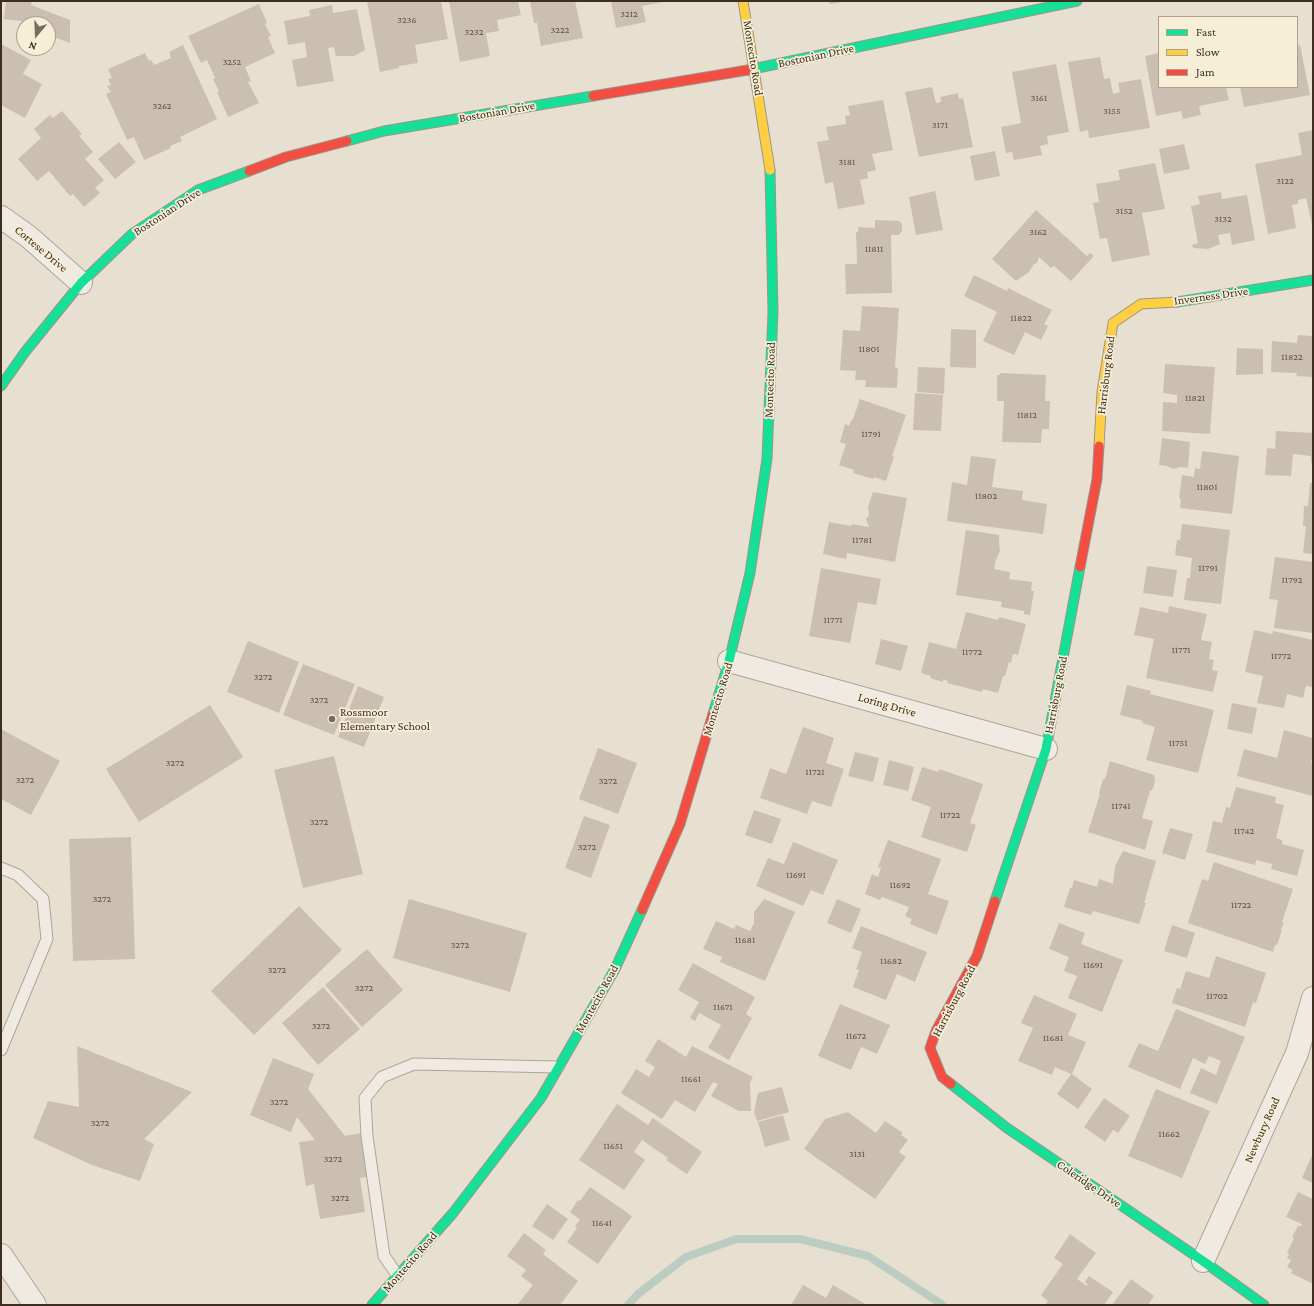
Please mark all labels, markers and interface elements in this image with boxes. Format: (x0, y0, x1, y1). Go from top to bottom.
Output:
house number: 3212 (620, 8, 638, 20)
house number: 3236 (397, 14, 417, 26)
north arrow (16, 16, 56, 56)
legend (1158, 16, 1298, 88)
street label: Montecito Road (740, 19, 766, 97)
house number: 3222 (551, 24, 569, 36)
text: Fast (1196, 25, 1216, 39)
house number: 3232 (465, 26, 483, 38)
text: N (27, 40, 38, 53)
street label: Bostonian Drive (777, 41, 855, 71)
text: Slow (1196, 45, 1220, 59)
house number: 3252 (223, 56, 241, 68)
text: Jam (1196, 65, 1215, 79)
house number: 3161 (1031, 92, 1047, 104)
street label: Bostonian Drive (458, 98, 536, 126)
house number: 3262 (152, 100, 172, 112)
house number: 3155 (1103, 105, 1121, 117)
house number: 3171 (932, 119, 948, 131)
house number: 3181 (839, 156, 855, 168)
house number: 3122 (1276, 175, 1294, 187)
street label: Bostonian Drive (131, 185, 203, 239)
house number: 3152 (1115, 205, 1133, 217)
house number: 3132 (1214, 213, 1232, 225)
street label: Cortese Drive (12, 223, 70, 275)
house number: 3162 (1029, 226, 1047, 238)
house number: 11811 (865, 243, 883, 255)
street label: Inverness Drive (1173, 284, 1249, 308)
house number: 11822 (1010, 312, 1032, 324)
street label: Harrisburg Road (1094, 335, 1118, 415)
street label: Montecito Road (761, 342, 779, 418)
house number: 11801 (859, 343, 879, 355)
house number: 11822 (1281, 351, 1303, 363)
house number: 11821 (1185, 392, 1205, 404)
house number: 11812 (1017, 409, 1037, 421)
house number: 11791 (861, 428, 881, 440)
house number: 11801 (1197, 481, 1217, 493)
house number: 11802 (975, 490, 997, 502)
house number: 11781 (852, 534, 872, 546)
house number: 11791 (1198, 562, 1218, 574)
house number: 11792 (1282, 574, 1302, 586)
house number: 11771 (823, 614, 843, 626)
house number: 11771 (1171, 644, 1191, 656)
house number: 11772 (962, 646, 982, 658)
house number: 11772 (1271, 650, 1291, 662)
street label: Harrisburg Road (1041, 655, 1071, 735)
street label: Montecito Road (700, 661, 736, 737)
house number: 3272 (254, 671, 272, 683)
street label: Loring Drive (856, 690, 918, 720)
house number: 3272 (310, 694, 328, 706)
place label: Rossmoor Elementary School (340, 705, 430, 733)
marker: Rossmoor Elementary School (327, 714, 337, 724)
house number: 11751 (1168, 737, 1188, 749)
house number: 3272 (166, 757, 184, 769)
house number: 11721 (805, 766, 825, 778)
house number: 3272 (16, 774, 34, 786)
house number: 3272 (599, 775, 617, 787)
house number: 11741 (1111, 800, 1131, 812)
house number: 11722 (940, 809, 960, 821)
house number: 3272 (310, 816, 328, 828)
house number: 11742 (1234, 825, 1254, 837)
house number: 3272 (578, 841, 596, 853)
house number: 11691 (786, 869, 806, 881)
house number: 11692 (889, 879, 911, 891)
house number: 3272 (93, 893, 111, 905)
house number: 11722 (1231, 899, 1251, 911)
house number: 11681 (735, 934, 755, 946)
house number: 3272 (451, 939, 469, 951)
house number: 11682 (880, 955, 902, 967)
house number: 11691 (1083, 959, 1103, 971)
street label: Montecito Road (572, 962, 622, 1036)
street label: Harrisburg Road (929, 963, 979, 1039)
house number: 3272 (268, 964, 286, 976)
house number: 3272 (355, 982, 373, 994)
house number: 11702 (1206, 990, 1228, 1002)
house number: 11671 (713, 1001, 733, 1013)
house number: 3272 (312, 1020, 330, 1032)
house number: 11672 (846, 1030, 866, 1042)
house number: 11681 (1043, 1032, 1063, 1044)
house number: 11661 (681, 1073, 701, 1085)
street label: Newbury Road (1241, 1095, 1283, 1165)
house number: 3272 (270, 1096, 288, 1108)
house number: 3272 (91, 1117, 109, 1129)
house number: 11662 (1158, 1128, 1180, 1140)
house number: 11651 (603, 1140, 623, 1152)
house number: 3131 (849, 1148, 865, 1160)
house number: 3272 (324, 1153, 342, 1165)
street label: Coleridge Drive (1054, 1157, 1124, 1211)
house number: 3272 (331, 1192, 349, 1204)
house number: 11641 (592, 1217, 612, 1229)
street label: Montecito Road (380, 1229, 440, 1295)

